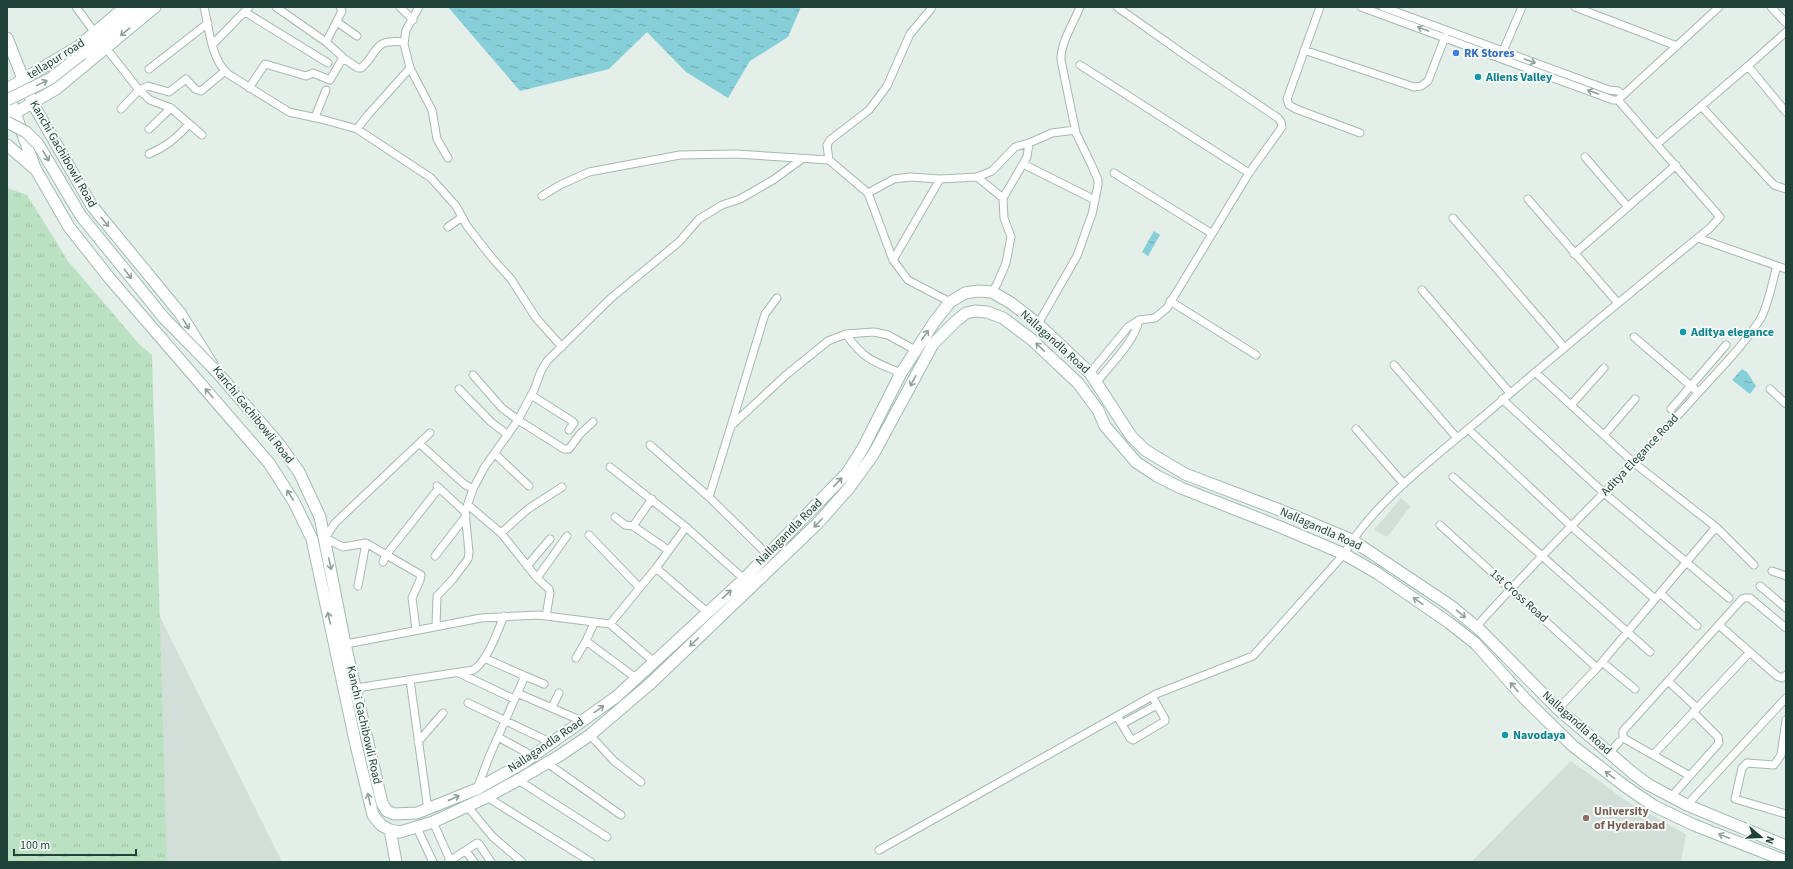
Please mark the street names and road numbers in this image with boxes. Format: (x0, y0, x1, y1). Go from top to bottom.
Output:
street label: tellapur road (24, 35, 88, 83)
street label: Kanchi Gachibowli Road (25, 97, 101, 211)
street label: Nallagandla Road (1016, 306, 1094, 378)
street label: Kanchi Gachibowli Road (208, 363, 298, 467)
street label: Aditya Elegance Road (1597, 410, 1683, 500)
street label: Nallagandla Road (752, 495, 826, 569)
street label: Nallagandla Road (1277, 503, 1365, 555)
street label: 1st Cross Road (1486, 565, 1552, 627)
street label: Kanchi Gachibowli Road (342, 664, 386, 786)
street label: Nallagandla Road (1538, 687, 1616, 759)
street label: Nallagandla Road (505, 713, 587, 777)

